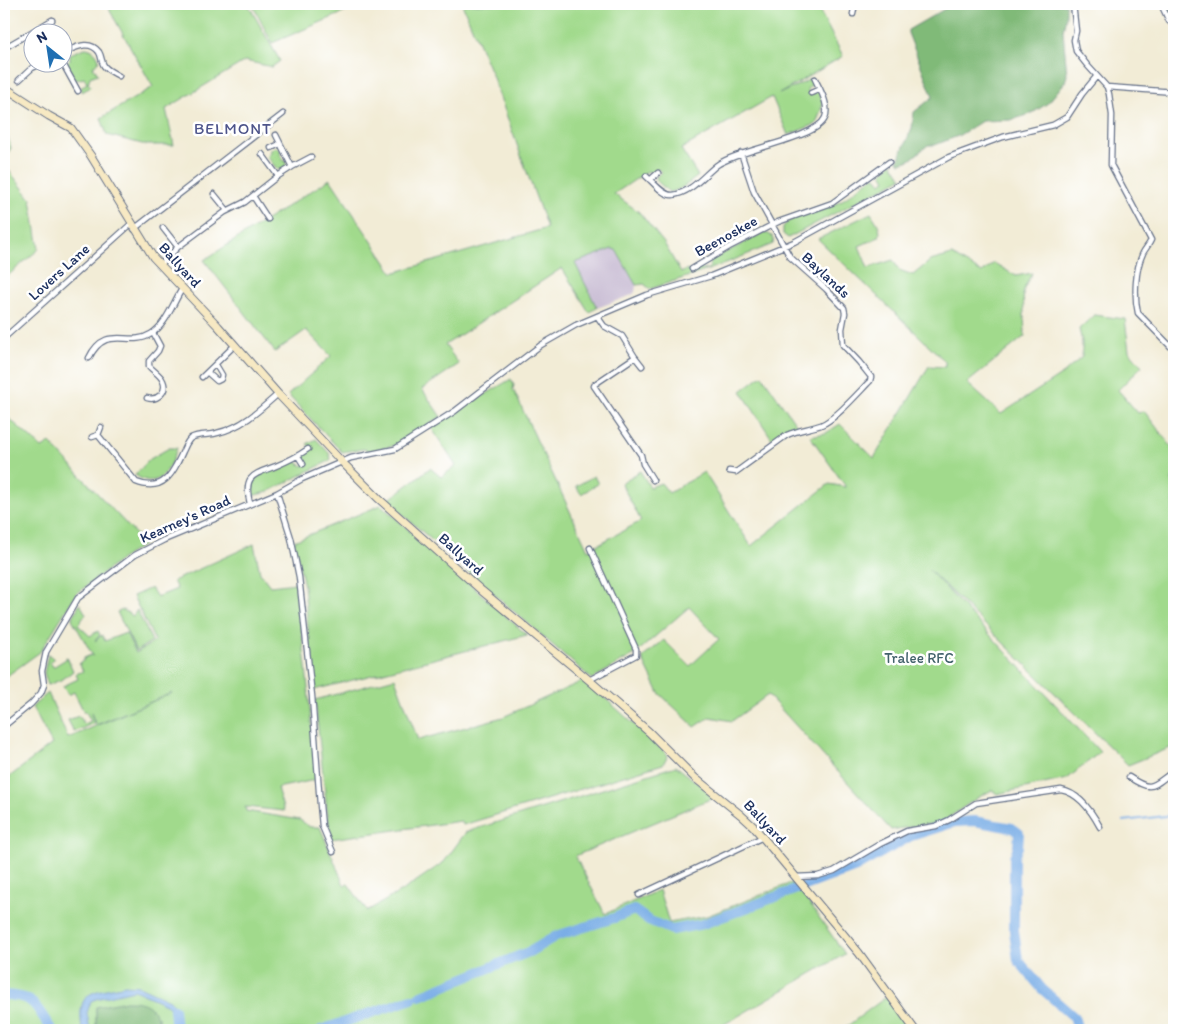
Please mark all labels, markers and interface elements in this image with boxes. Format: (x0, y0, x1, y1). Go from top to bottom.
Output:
north arrow (22, 22, 72, 72)
text: N (33, 27, 50, 47)
district label: BELMONT (194, 119, 272, 138)
street label: Beenoskee (692, 211, 760, 261)
street label: Ballyard (155, 239, 205, 291)
street label: Lovers Lane (25, 240, 93, 304)
street label: Baylands (798, 248, 854, 302)
street label: Kearney's Road (137, 491, 233, 547)
street label: Ballyard (435, 529, 487, 579)
park label: Tralee RFC (884, 649, 954, 667)
street label: Ballyard (740, 796, 790, 848)

